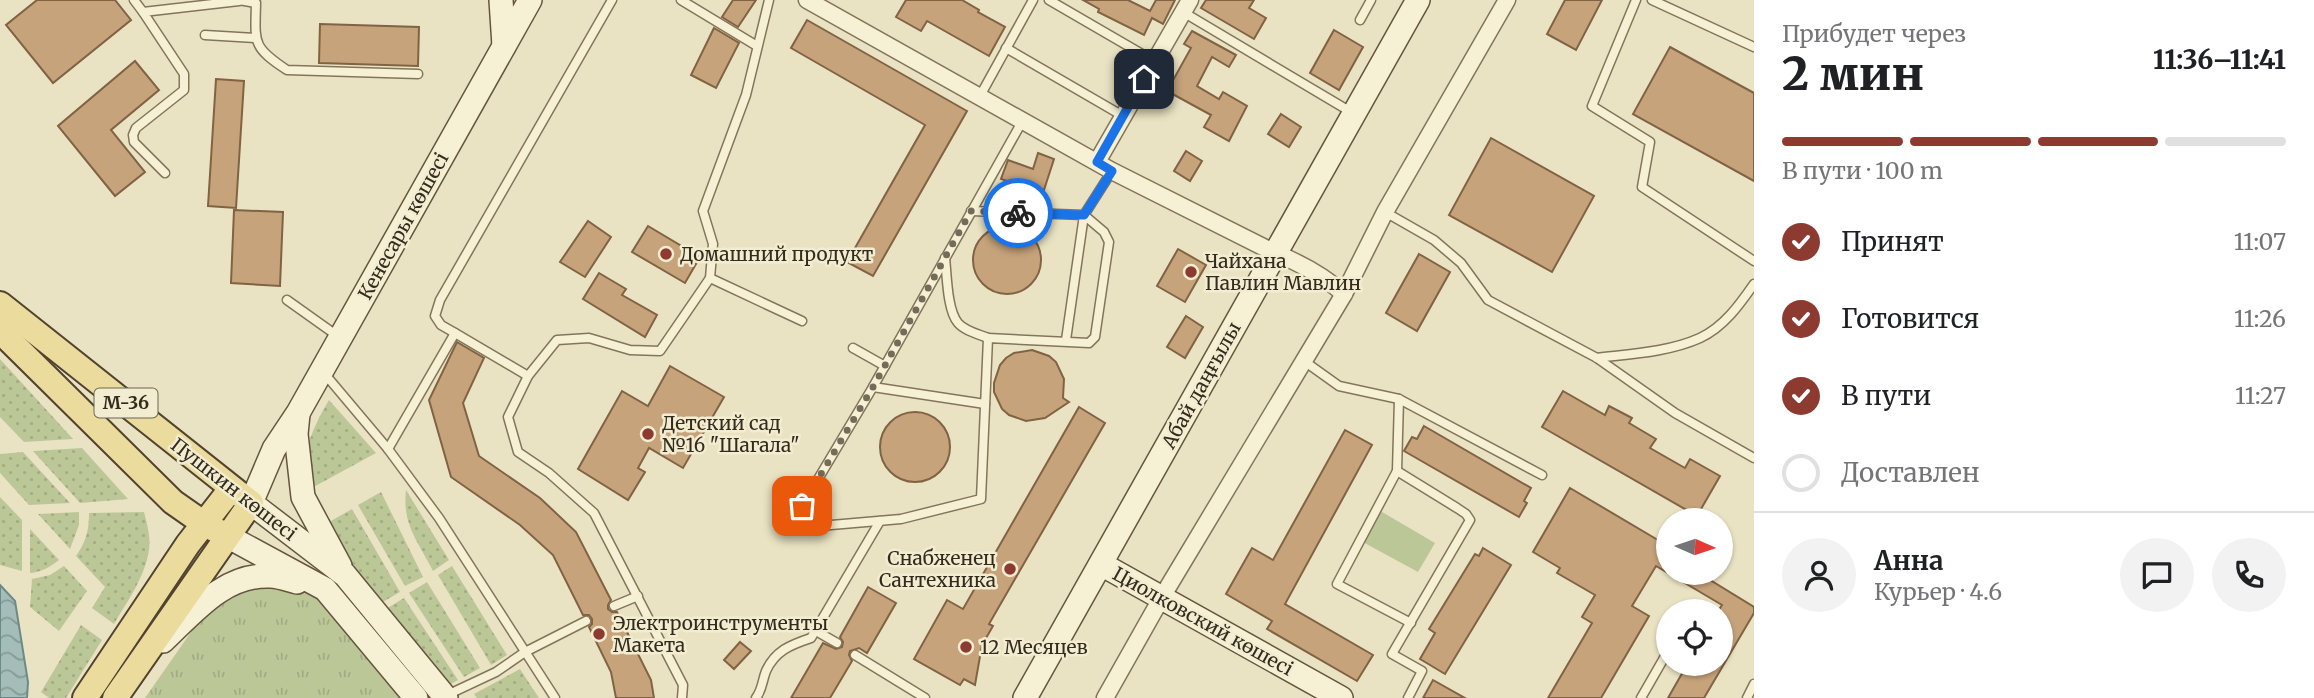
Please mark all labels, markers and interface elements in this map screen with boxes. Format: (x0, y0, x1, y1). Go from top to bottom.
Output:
text: Прибудет через (1782, 19, 1966, 48)
text: 11:36–11:41 (2153, 43, 2286, 76)
text: 2 мин (1782, 45, 1924, 103)
pin (1114, 49, 1174, 109)
icon: home (1125, 60, 1163, 98)
street label: Кенесары көшесі (353, 148, 453, 304)
text: В пути · 100 m (1782, 156, 1943, 185)
courier (983, 178, 1053, 248)
icon: bike (999, 194, 1037, 232)
icon: check (1782, 223, 1820, 261)
text: Принят (1841, 225, 1944, 258)
text: 11:07 (2234, 227, 2286, 256)
place label: Домашний продукт (680, 242, 873, 266)
marker: Домашний продукт (658, 246, 674, 262)
place label: Чайхана Павлин Мавлин (1205, 249, 1361, 295)
marker: Чайхана Павлин Мавлин (1183, 264, 1199, 280)
icon: check (1782, 300, 1820, 338)
text: Готовится (1841, 302, 1979, 335)
text: 11:26 (2234, 304, 2286, 333)
street label: Абай даңғылы (1156, 317, 1246, 453)
icon: check (1782, 377, 1820, 415)
text: В пути (1841, 379, 1931, 412)
text: 11:27 (2235, 381, 2286, 410)
road number: M-36 (94, 388, 158, 418)
place label: Детский сад №16 "Шагала" (662, 411, 800, 457)
marker: Детский сад №16 "Шагала" (640, 426, 656, 442)
street label: Пушкин көшесі (166, 432, 302, 546)
text: Доставлен (1841, 456, 1980, 489)
pin (772, 476, 832, 536)
icon: bag (783, 487, 821, 525)
north arrow (1656, 508, 1732, 584)
map controls (1656, 508, 1733, 676)
button: person (1782, 538, 1856, 612)
button: chat (2120, 538, 2194, 612)
button: phone (2212, 538, 2286, 612)
text: Анна (1874, 544, 1944, 577)
place label: Снабженец Сантехника (879, 546, 996, 592)
marker: Снабженец Сантехника (1002, 561, 1018, 577)
street label: Циолковский көшесі (1108, 561, 1298, 681)
text: Курьер · 4.6 (1874, 577, 2002, 606)
button: locate (1656, 599, 1733, 676)
place label: Электроинструменты Макета (613, 611, 828, 657)
marker: Электроинструменты Макета (591, 626, 607, 642)
place label: 12 Месяцев (980, 635, 1088, 659)
marker: 12 Месяцев (958, 639, 974, 655)

